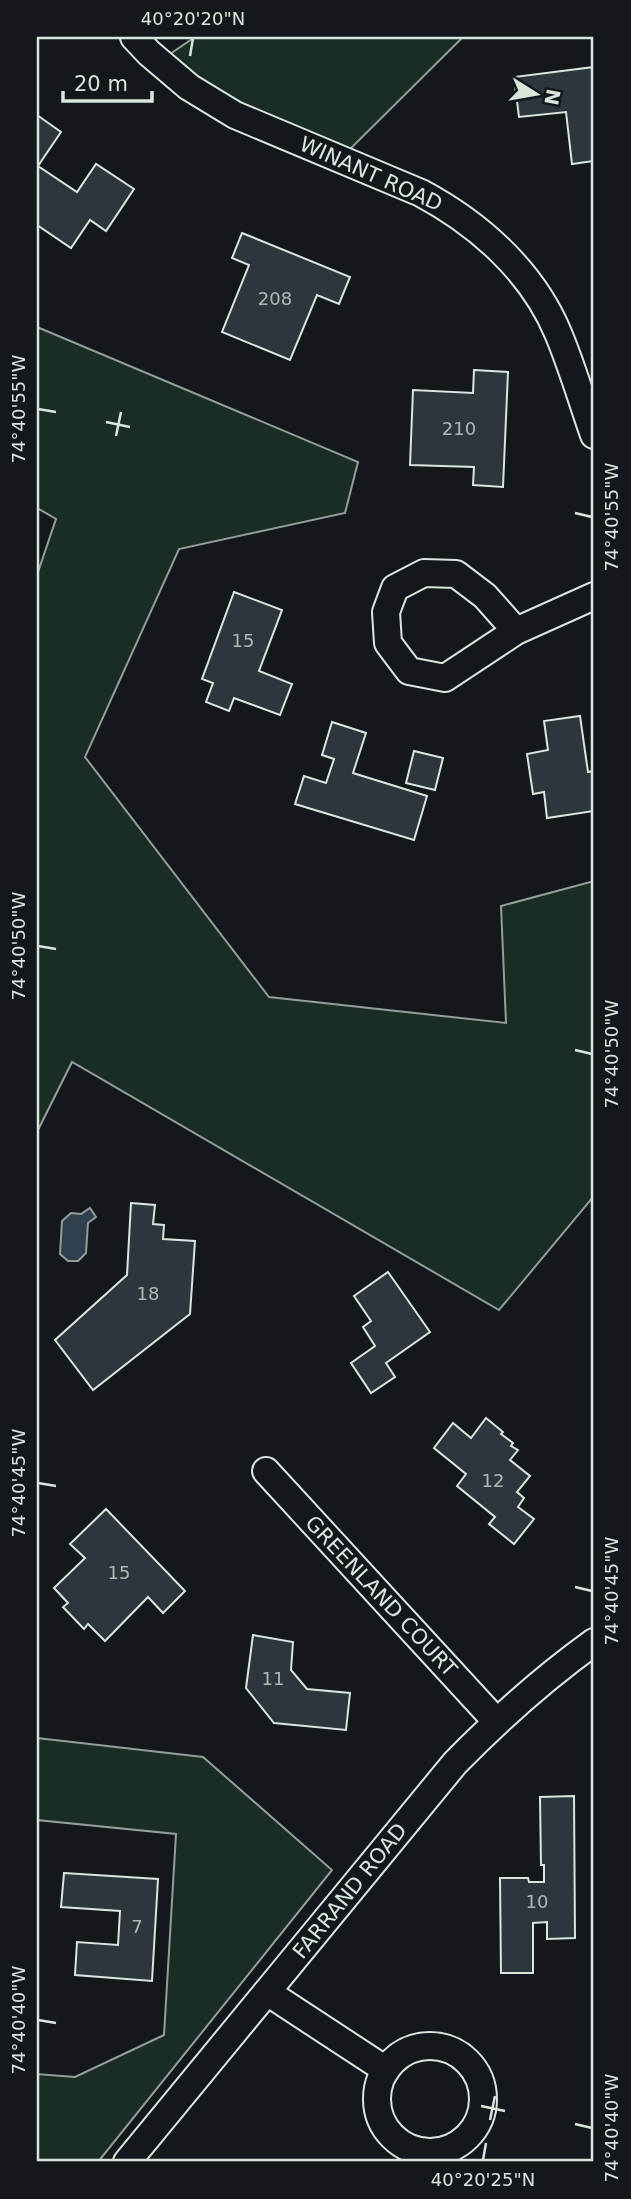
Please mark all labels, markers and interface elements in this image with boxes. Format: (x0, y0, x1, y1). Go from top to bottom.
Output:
text: 40°20'20"N (141, 8, 245, 29)
scale bar (63, 60, 152, 104)
north arrow (502, 60, 572, 130)
text: 20 m (74, 72, 128, 96)
text: N (540, 87, 565, 107)
street label: WINANT ROAD (296, 132, 446, 216)
house number: 208 (258, 288, 292, 309)
text: 74°40'55"W (8, 354, 29, 463)
house number: 210 (442, 418, 476, 439)
text: 74°40'55"W (601, 462, 622, 571)
house number: 15 (232, 630, 254, 651)
text: 74°40'50"W (8, 891, 29, 1000)
text: 74°40'50"W (601, 999, 622, 1108)
house number: 18 (137, 1283, 159, 1304)
text: 74°40'45"W (8, 1428, 29, 1537)
house number: 12 (482, 1470, 504, 1491)
street label: GREENLAND COURT (300, 1511, 462, 1681)
text: 74°40'45"W (601, 1536, 622, 1645)
house number: 15 (108, 1562, 130, 1583)
house number: 11 (262, 1668, 284, 1689)
street label: FARRAND ROAD (288, 1819, 412, 1963)
house number: 10 (526, 1891, 548, 1912)
house number: 7 (131, 1916, 143, 1937)
text: 74°40'40"W (8, 1965, 29, 2074)
text: 74°40'40"W (601, 2073, 622, 2182)
text: 40°20'25"N (431, 2169, 535, 2190)

